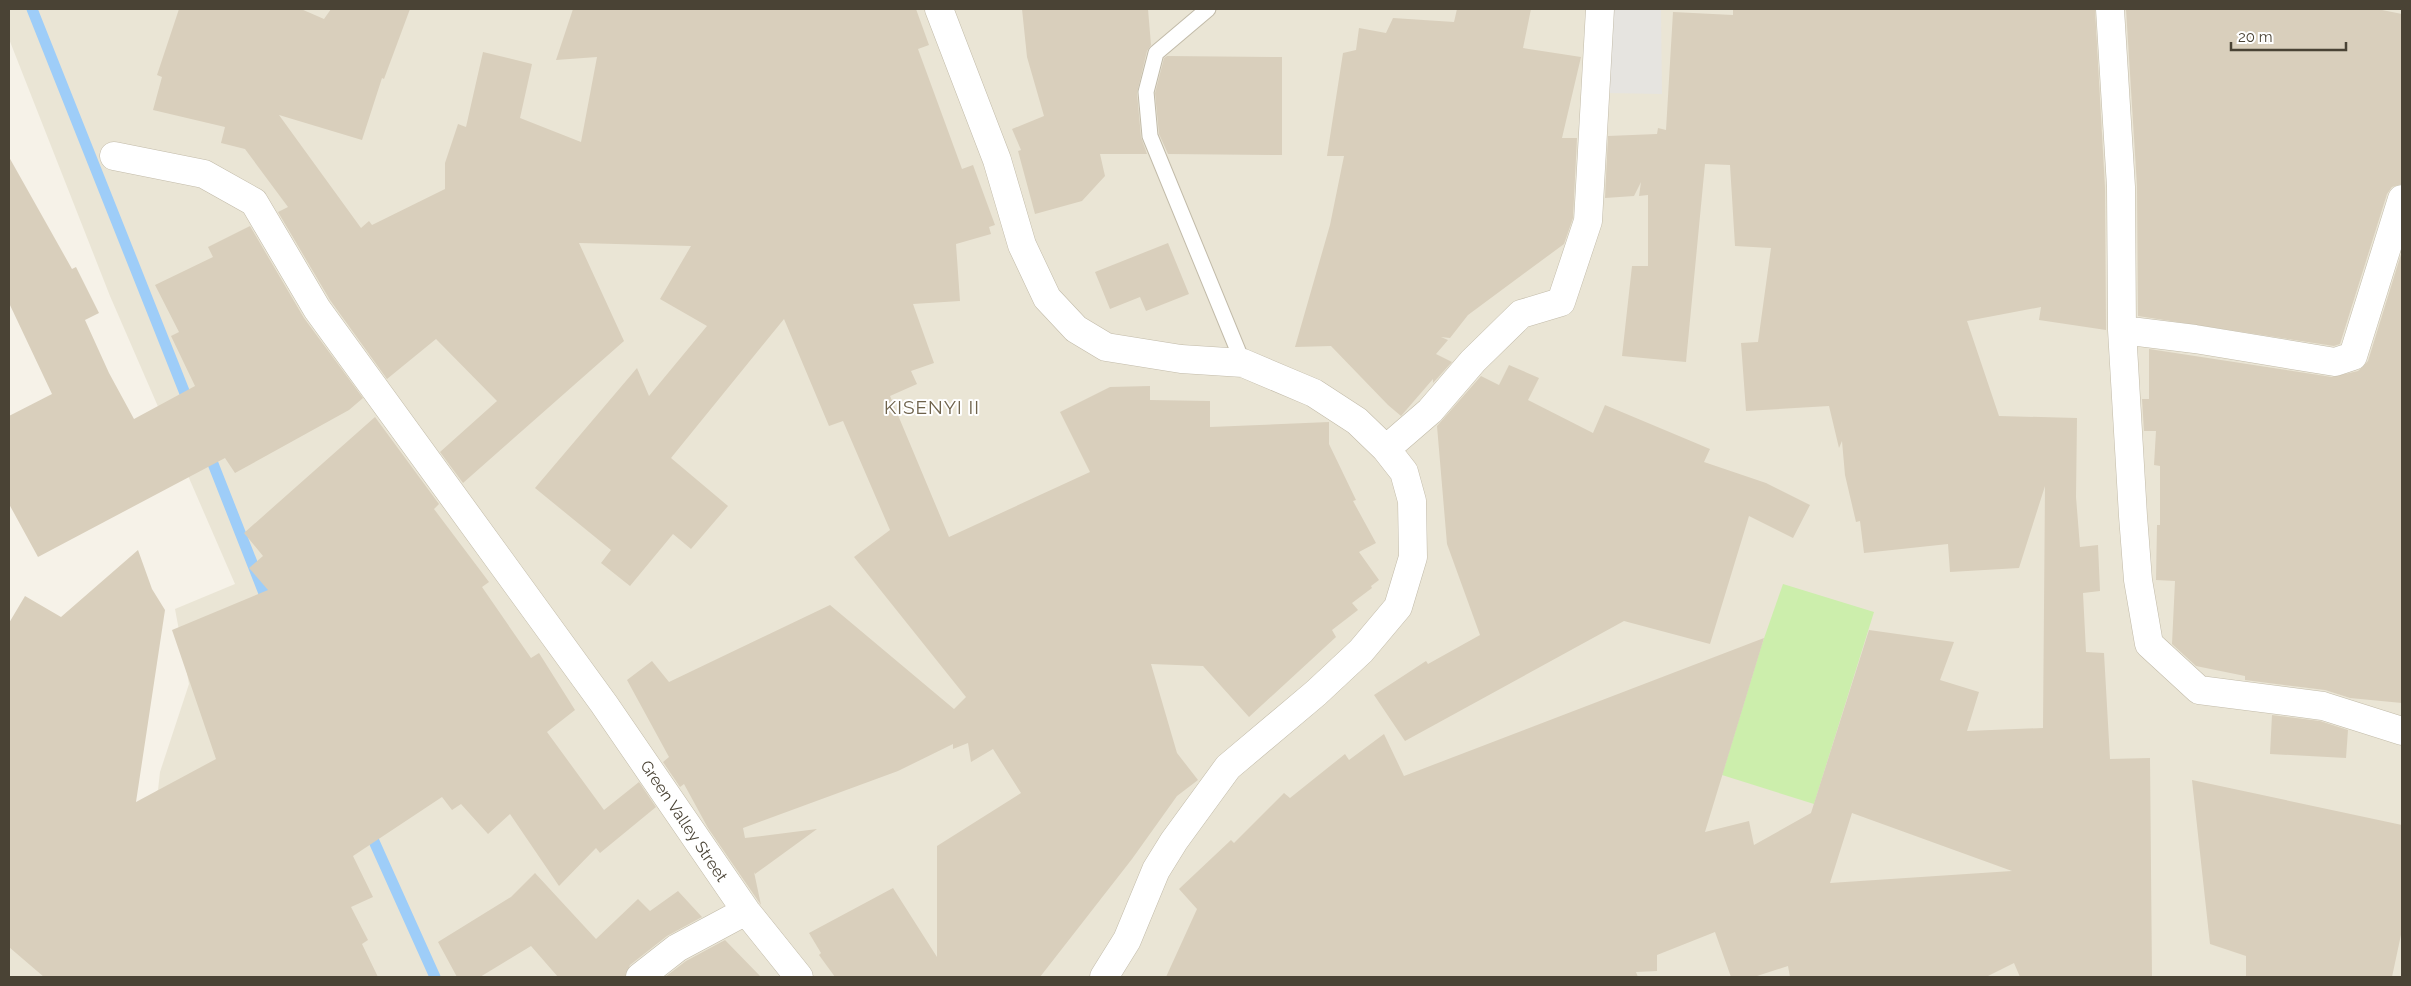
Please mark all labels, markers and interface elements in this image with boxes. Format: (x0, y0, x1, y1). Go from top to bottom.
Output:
scale bar (2231, 20, 2346, 52)
text: 20 m (2238, 28, 2273, 46)
district label: KISENYI II (884, 396, 980, 418)
street label: Green Valley Street (636, 757, 732, 886)

